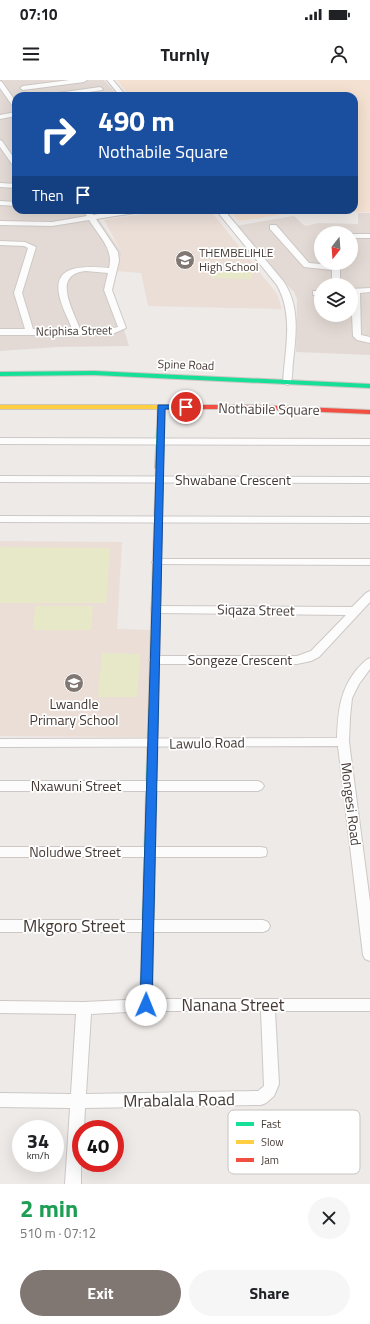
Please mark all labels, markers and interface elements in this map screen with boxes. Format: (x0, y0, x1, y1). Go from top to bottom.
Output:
text: 07:10 (20, 3, 57, 26)
text: Turnly (161, 41, 209, 68)
icon: menu (20, 43, 42, 65)
icon: person (328, 43, 350, 65)
text: 490 m (98, 99, 175, 142)
icon: right (32, 108, 84, 160)
text: Nothabile Square (98, 138, 228, 165)
text: Then (32, 184, 64, 207)
icon: arrive (72, 184, 94, 206)
north arrow (314, 226, 358, 270)
map controls (314, 226, 358, 322)
place label: THEMBELIHLE High School (199, 243, 274, 276)
school or university icon: THEMBELIHLE High School (174, 249, 196, 271)
button: layers (314, 278, 358, 322)
street label: Nciphisa Street (36, 320, 113, 341)
street label: Spine Road (157, 354, 215, 375)
pin (169, 390, 203, 424)
icon: arrive (175, 396, 197, 418)
street label: Nothabile Square (218, 397, 320, 420)
street label: Shwabane Crescent (175, 469, 291, 490)
street label: Siqaza Street (217, 598, 295, 621)
street label: Songeze Crescent (188, 649, 292, 670)
school or university icon: Lwandle Primary School (63, 672, 85, 694)
place label: Lwandle Primary School (30, 693, 118, 730)
street label: Lawulo Road (169, 731, 245, 754)
street label: Mongesi Road (336, 761, 367, 847)
street label: Nxawuni Street (31, 775, 121, 796)
street label: Noludwe Street (29, 841, 121, 862)
street label: Mkgoro Street (23, 913, 125, 939)
position arrow (125, 984, 167, 1026)
street label: Nanana Street (182, 992, 284, 1018)
street label: Mrabalala Road (123, 1086, 235, 1114)
legend (228, 1110, 360, 1174)
text: Fast (261, 1116, 281, 1132)
speed limit sign: 40 (72, 1120, 124, 1172)
text: 34 (27, 1125, 49, 1156)
text: Slow (261, 1134, 284, 1150)
text: km/h (27, 1148, 49, 1163)
text: Jam (261, 1152, 279, 1168)
text: 2 min (20, 1190, 78, 1226)
button: close (308, 1197, 350, 1239)
text: 510 m · 07:12 (20, 1223, 96, 1243)
button: Exit (20, 1270, 181, 1316)
button: Share (189, 1270, 350, 1316)

